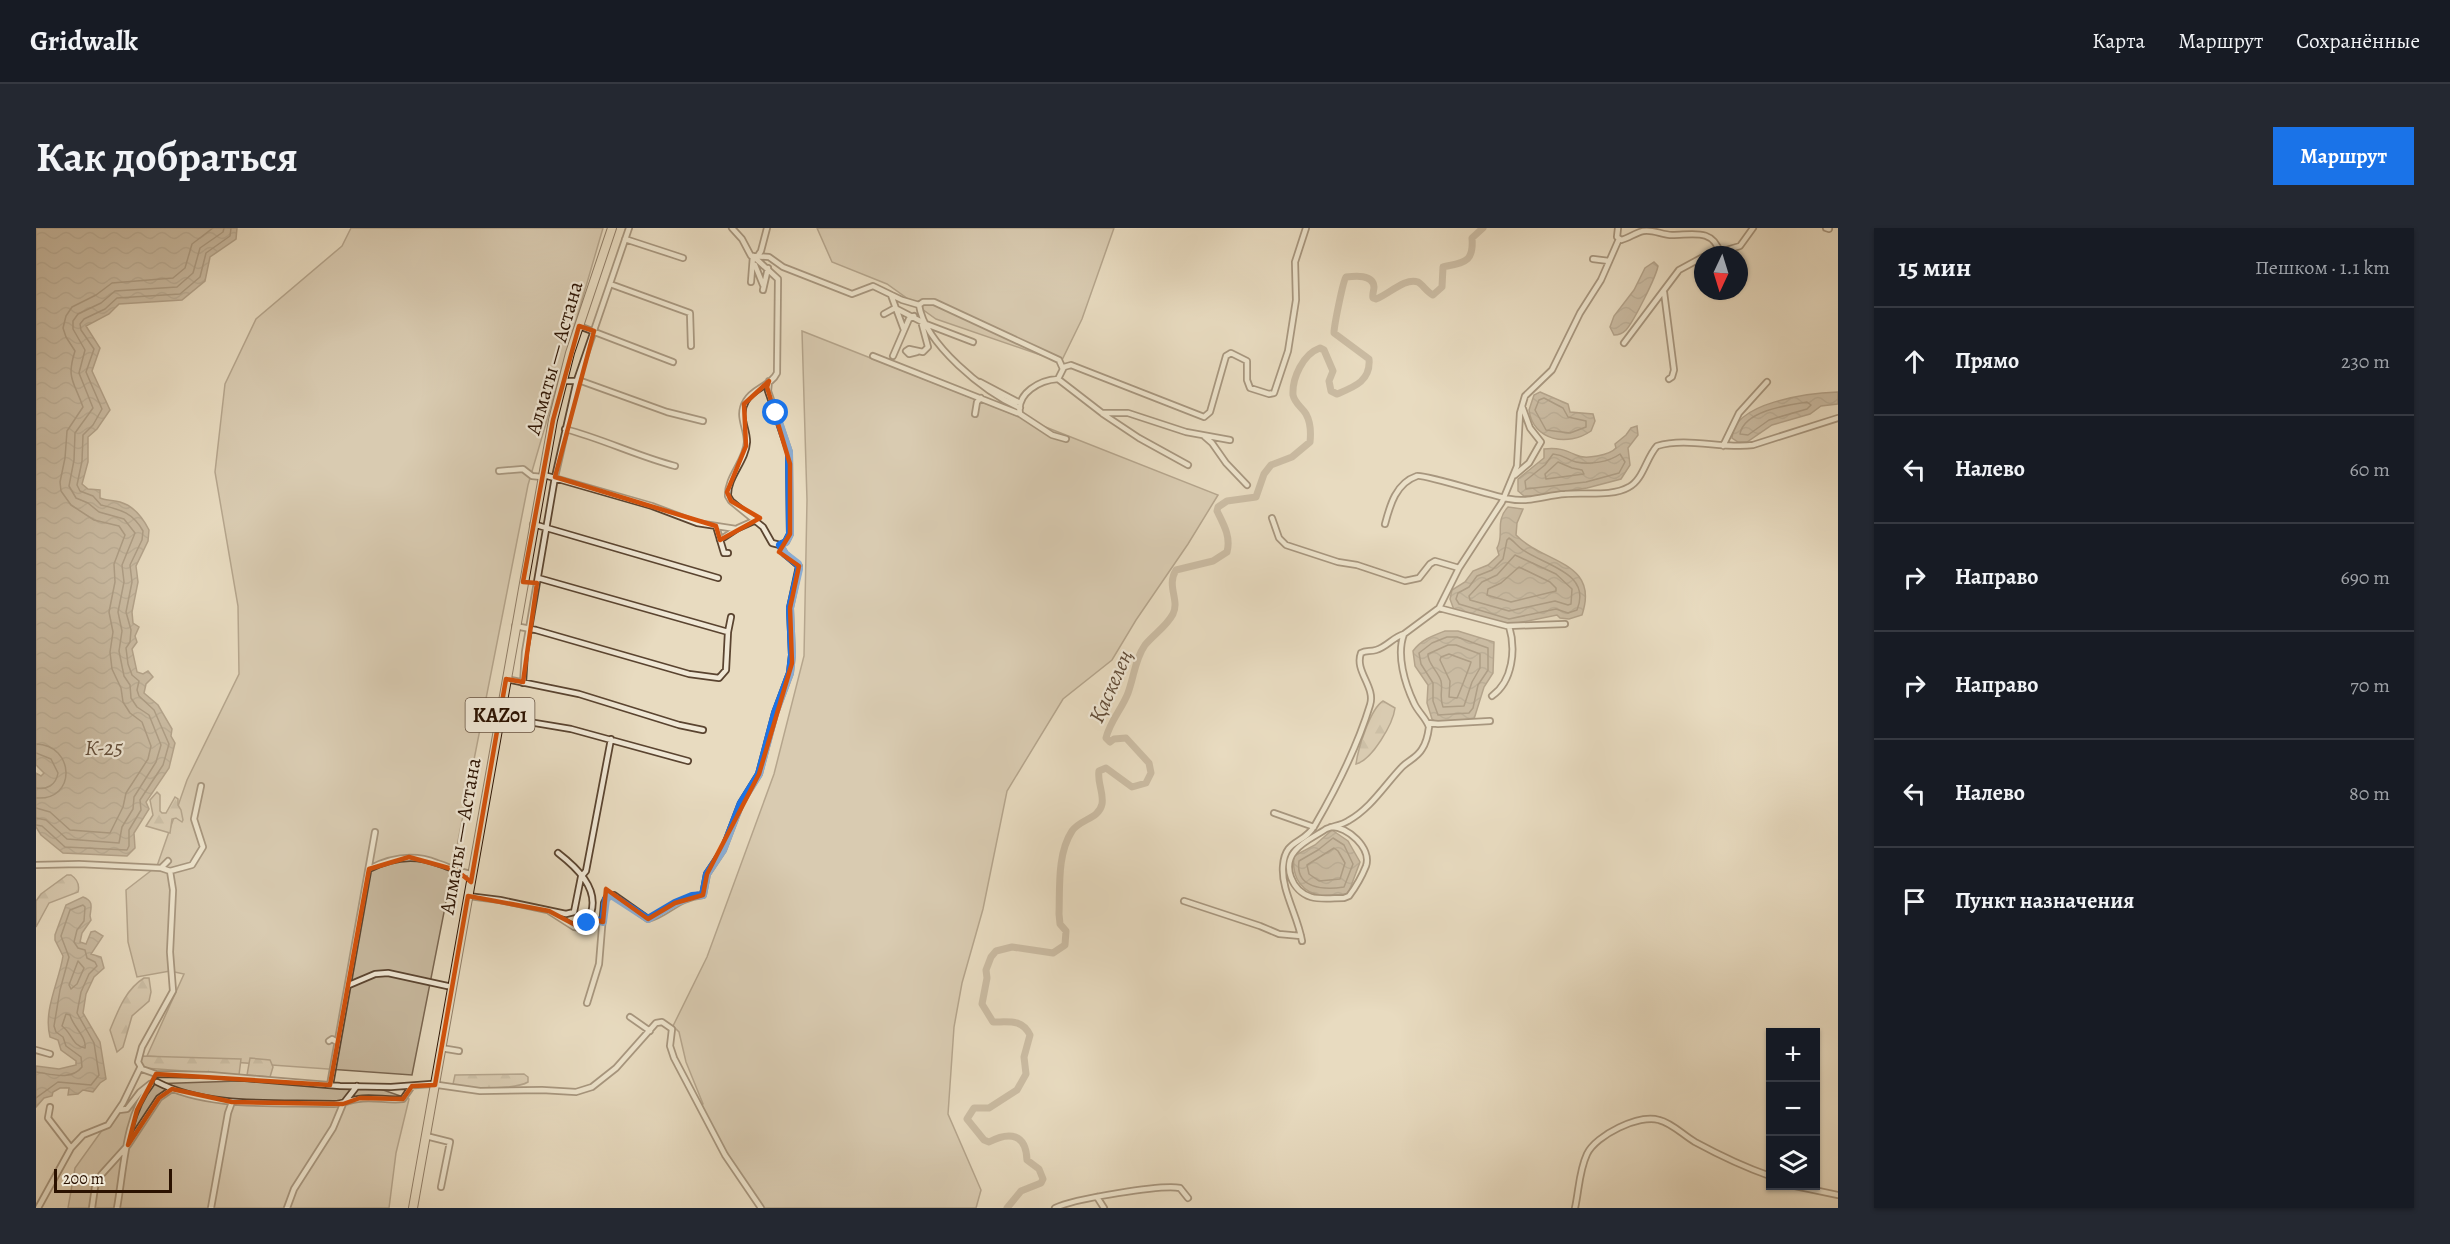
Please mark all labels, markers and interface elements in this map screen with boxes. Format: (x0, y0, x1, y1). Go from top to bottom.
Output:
text: Gridwalk (30, 22, 138, 60)
text: Карта (2092, 27, 2145, 55)
text: Маршрут (2178, 27, 2263, 55)
text: Сохранённые (2296, 27, 2420, 55)
button: Маршрут (2273, 127, 2414, 185)
text: Как добраться (36, 128, 298, 185)
north arrow (1694, 246, 1748, 300)
text: 15 мин (1898, 250, 1971, 285)
text: Пешком · 1.1 km (2255, 254, 2390, 281)
street label: Алматы — Астана (518, 278, 589, 439)
icon: ahead (1898, 345, 1931, 378)
text: Прямо (1955, 346, 2019, 376)
text: 230 m (2341, 348, 2390, 375)
route start (762, 399, 788, 425)
icon: left (1898, 453, 1931, 486)
text: Налево (1955, 454, 2025, 484)
text: 60 m (2350, 456, 2390, 483)
icon: right (1898, 561, 1931, 594)
text: Направо (1955, 562, 2038, 592)
text: 690 m (2340, 564, 2390, 591)
water label: Қаскелең (1082, 645, 1140, 727)
icon: right (1898, 669, 1931, 702)
text: Направо (1955, 670, 2038, 700)
text: 70 m (2350, 672, 2390, 699)
road number: KАZ01 (466, 698, 534, 732)
water label: К-25 (85, 733, 123, 763)
street label: Алматы — Астана (432, 755, 488, 917)
icon: left (1898, 777, 1931, 810)
text: Налево (1955, 778, 2025, 808)
text: 80 m (2349, 780, 2390, 807)
icon: arrive (1898, 885, 1931, 918)
text: Пункт назначения (1955, 886, 2134, 916)
route end (573, 909, 599, 935)
map controls (1766, 1028, 1820, 1190)
button: + (1766, 1028, 1820, 1082)
button: − (1766, 1082, 1820, 1136)
button: layers (1766, 1136, 1820, 1190)
scale bar (54, 1166, 172, 1194)
text: 200 m (63, 1168, 104, 1190)

